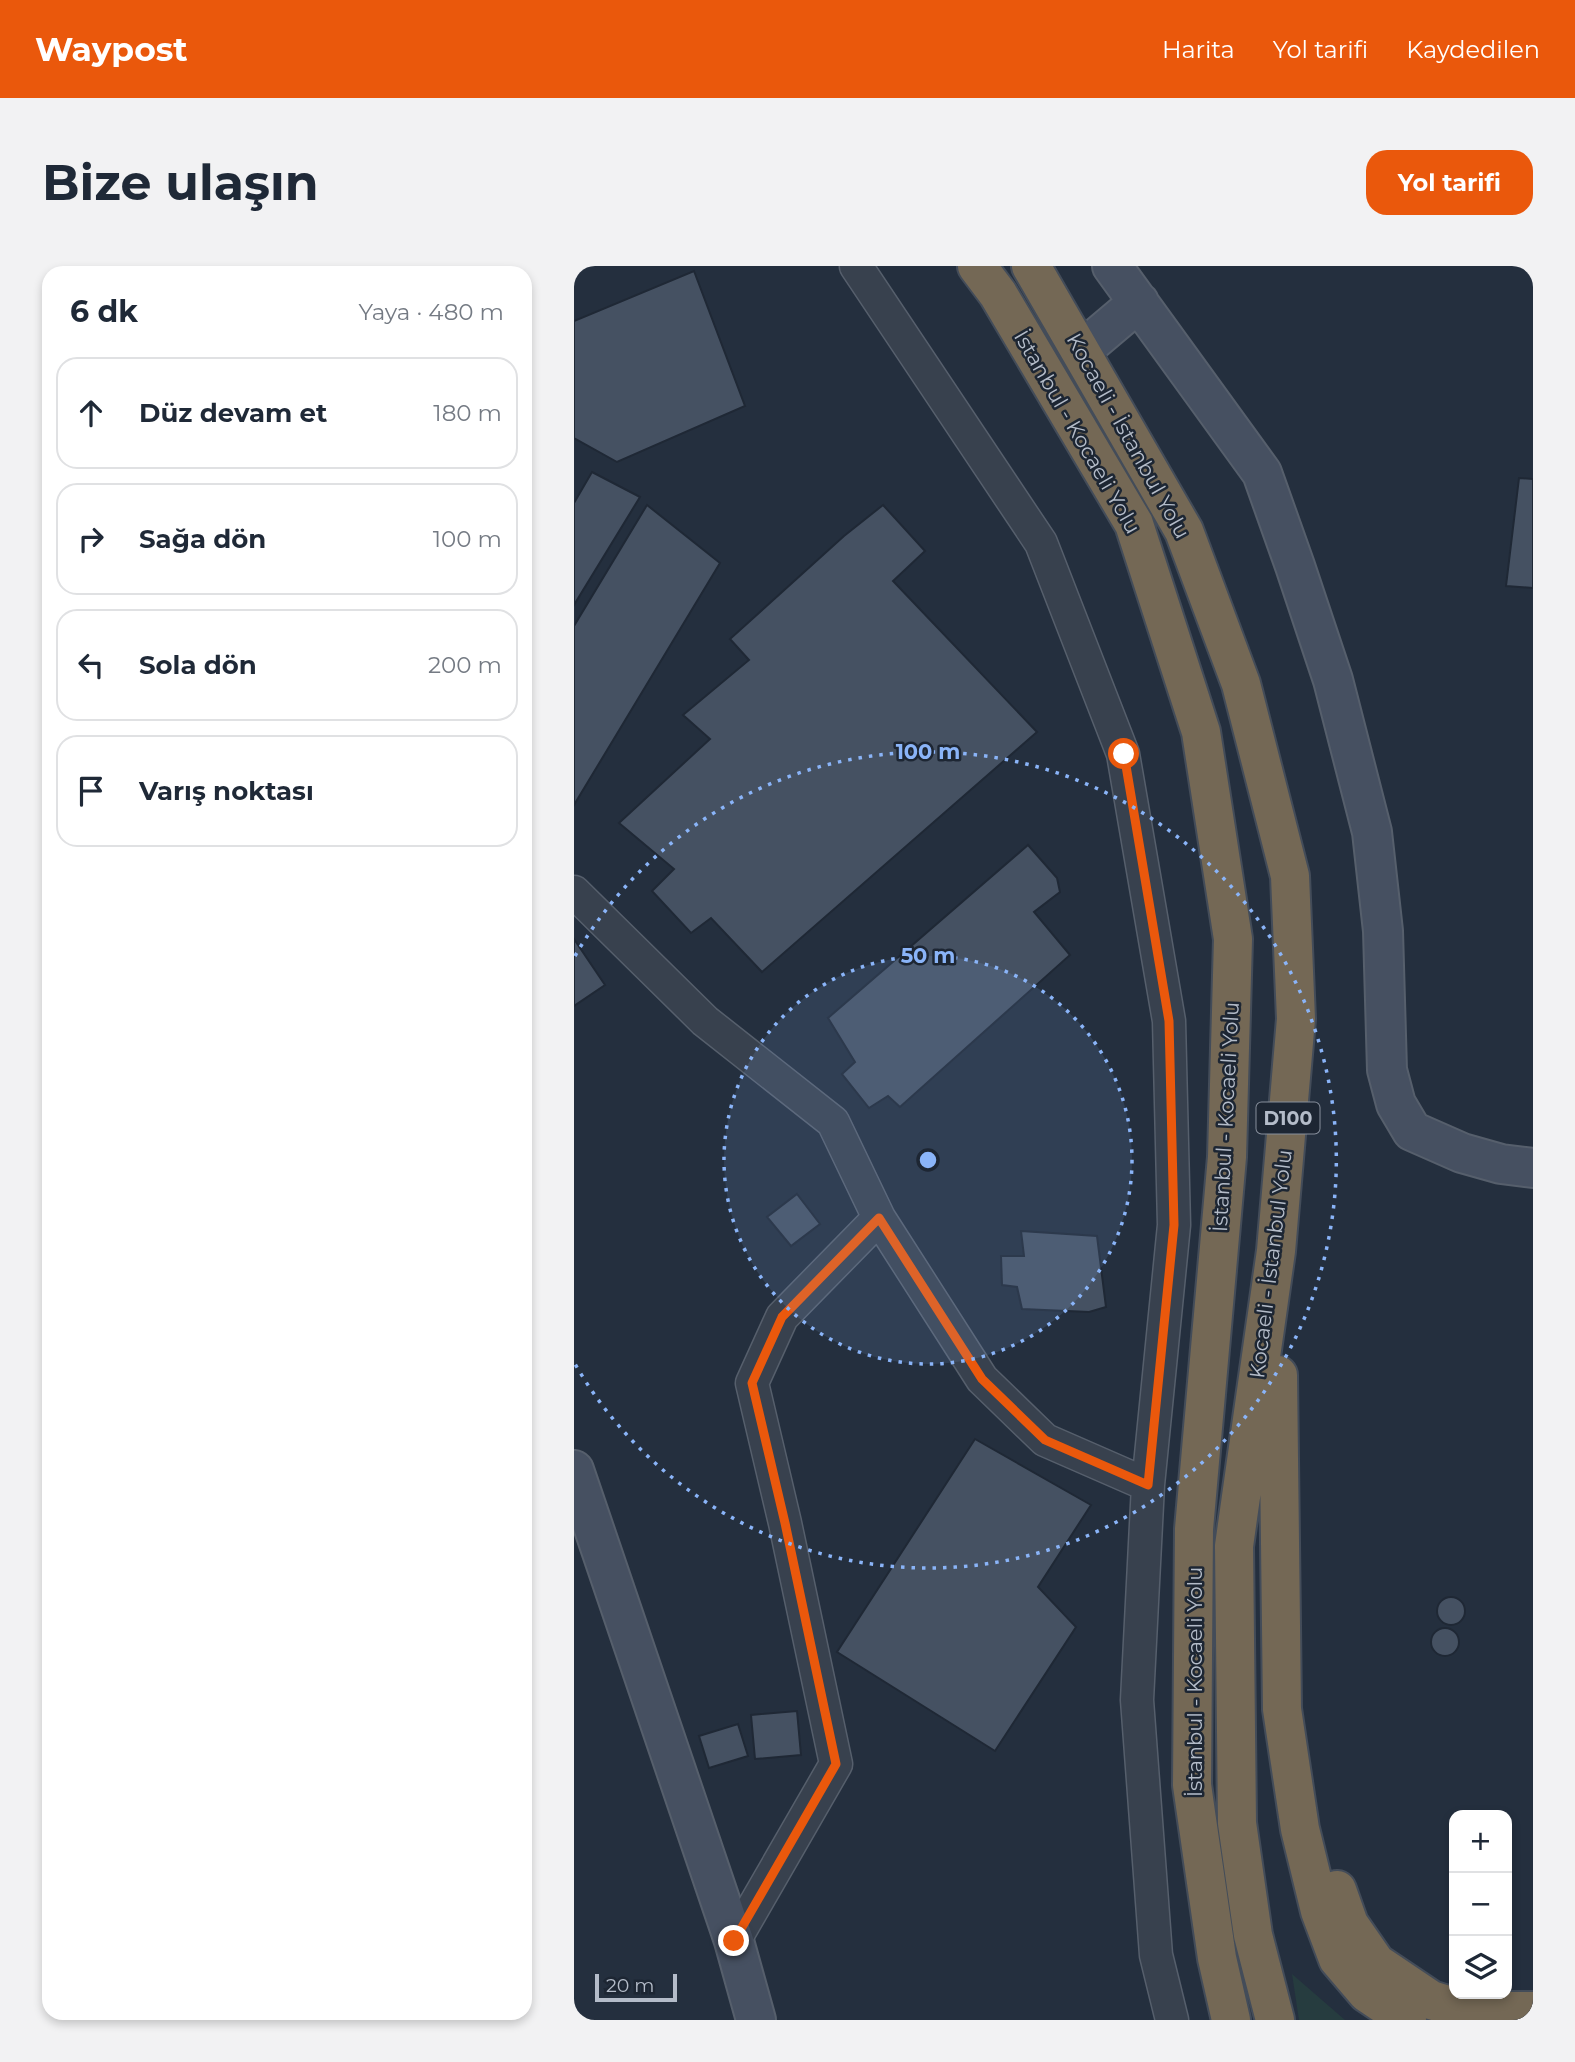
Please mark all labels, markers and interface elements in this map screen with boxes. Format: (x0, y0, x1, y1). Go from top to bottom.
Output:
text: Waypost (35, 29, 188, 69)
text: Harita (1162, 35, 1235, 64)
text: Yol tarifi (1273, 35, 1368, 64)
text: Kaydedilen (1406, 35, 1540, 64)
button: Yol tarifi (1366, 150, 1533, 215)
text: Bize ulaşın (42, 153, 319, 212)
text: 6 dk (70, 293, 138, 330)
text: Yaya · 480 m (359, 298, 504, 326)
street label: İstanbul - Kocaeli Yolu (1009, 326, 1146, 538)
street label: Kocaeli - İstanbul Yolu (1062, 329, 1195, 543)
icon: ahead (72, 394, 110, 432)
text: Düz devam et (139, 397, 327, 429)
text: 180 m (433, 399, 502, 427)
icon: right (72, 520, 110, 558)
text: Sağa dön (139, 523, 266, 555)
text: 100 m (433, 525, 502, 553)
icon: left (72, 646, 110, 684)
text: Sola dön (139, 649, 257, 681)
text: 200 m (428, 651, 502, 679)
route start (1108, 738, 1139, 769)
text: 100 m (896, 739, 960, 764)
icon: arrive (72, 772, 110, 810)
text: Varış noktası (139, 775, 314, 807)
text: 50 m (901, 943, 955, 968)
street label: İstanbul - Kocaeli Yolu (1207, 1001, 1244, 1233)
road number: D100 (1256, 1102, 1320, 1133)
centre of rings (916, 1148, 940, 1172)
street label: Kocaeli - İstanbul Yolu (1244, 1148, 1297, 1380)
street label: İstanbul - Kocaeli Yolu (1182, 1567, 1207, 1797)
map controls (1449, 1810, 1512, 1999)
button: + (1449, 1810, 1512, 1873)
button: − (1449, 1873, 1512, 1936)
route end (718, 1925, 749, 1956)
button: layers (1449, 1936, 1512, 1999)
scale bar (595, 1971, 677, 2003)
text: 20 m (606, 1974, 654, 1997)

